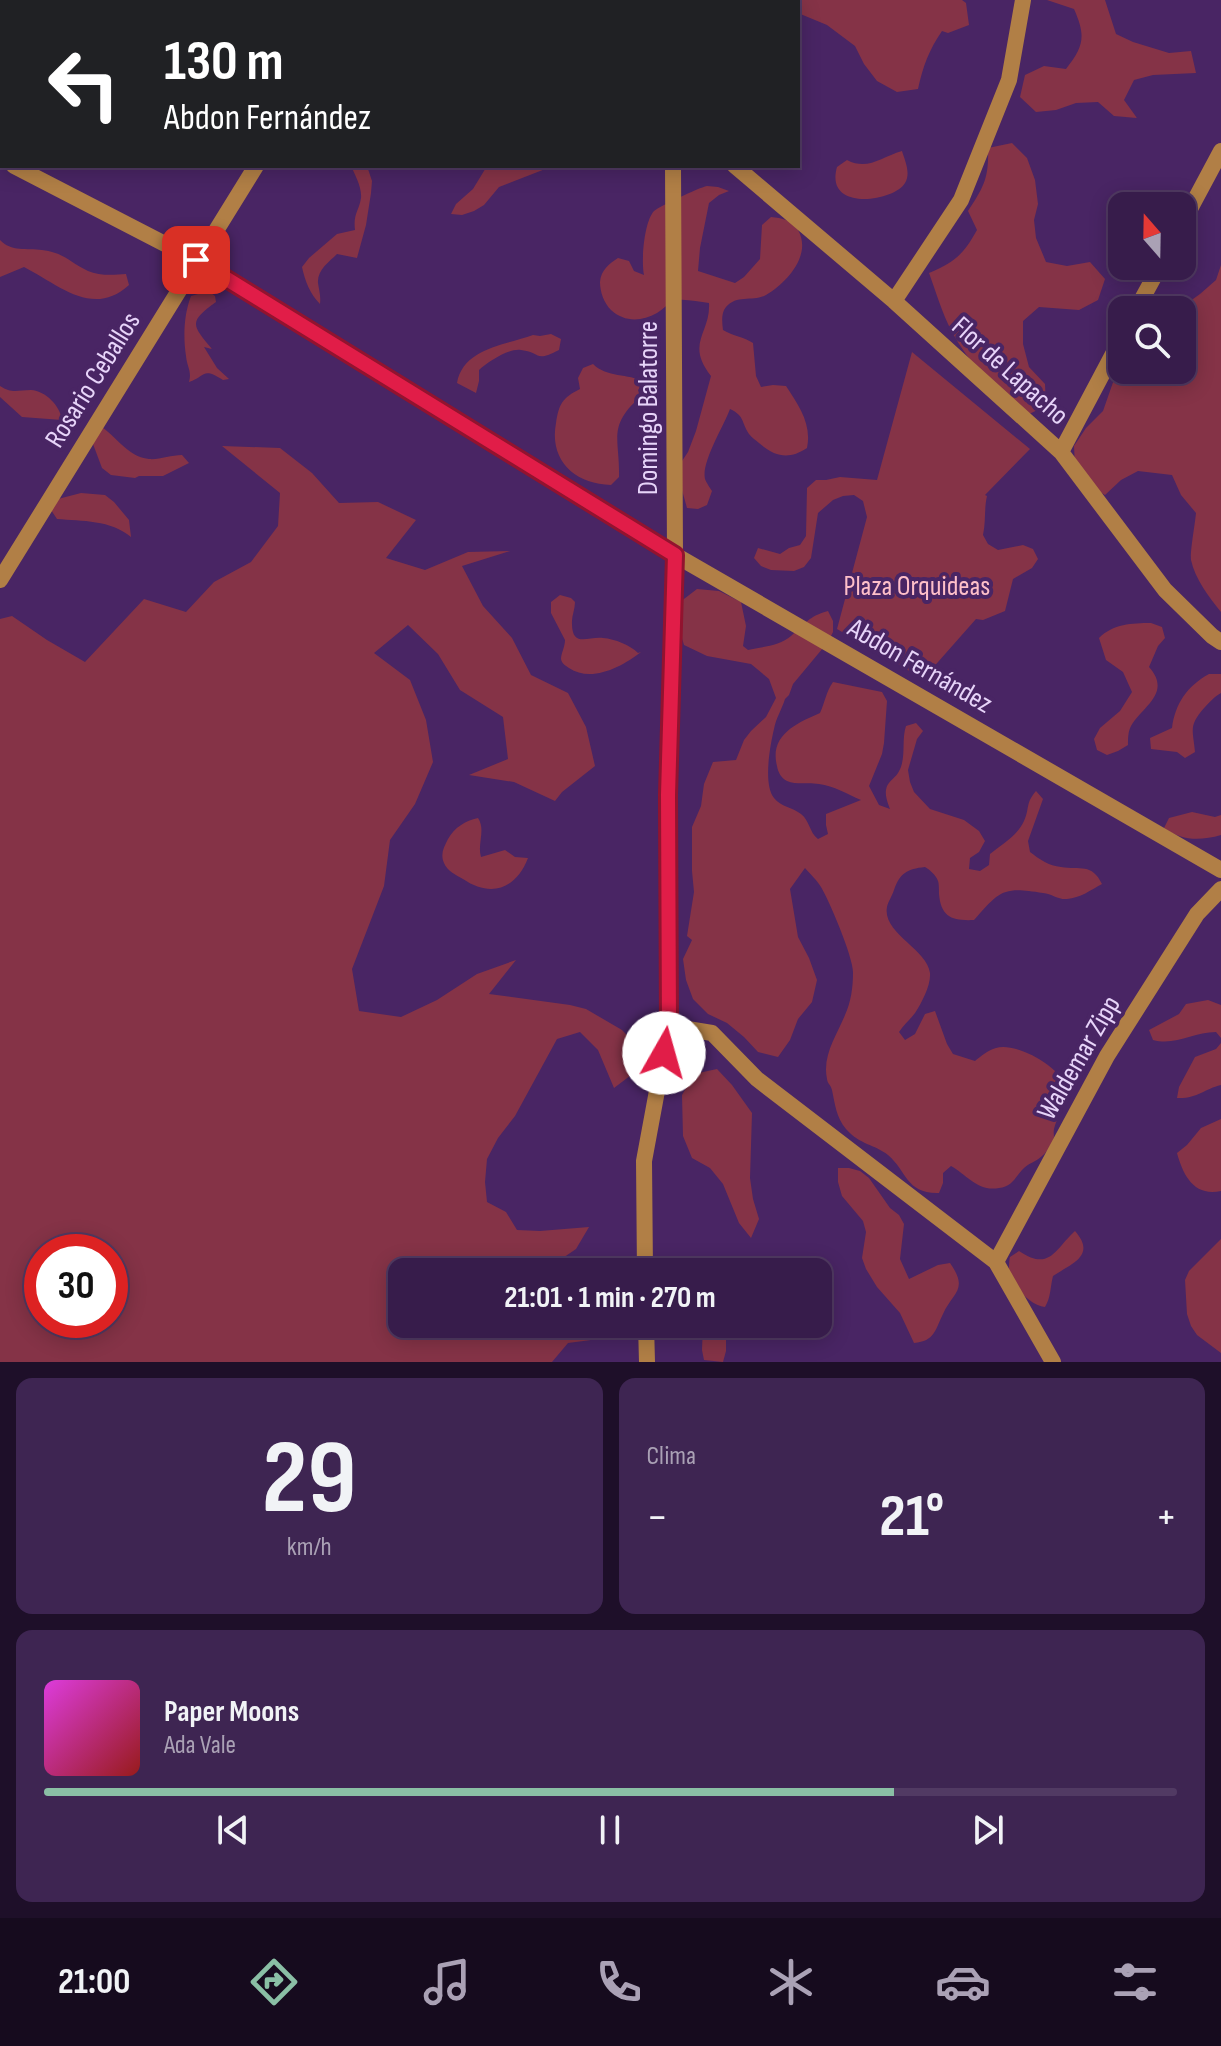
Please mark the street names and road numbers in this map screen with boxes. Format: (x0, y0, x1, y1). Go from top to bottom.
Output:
street label: Rosario Ceballos (38, 306, 148, 454)
street label: Flor de Lapacho (945, 310, 1075, 432)
street label: Domingo Balatorre (632, 321, 665, 495)
street label: Abdon Fernández (841, 611, 998, 721)
street label: Waldemar Zipp (1030, 990, 1128, 1126)

